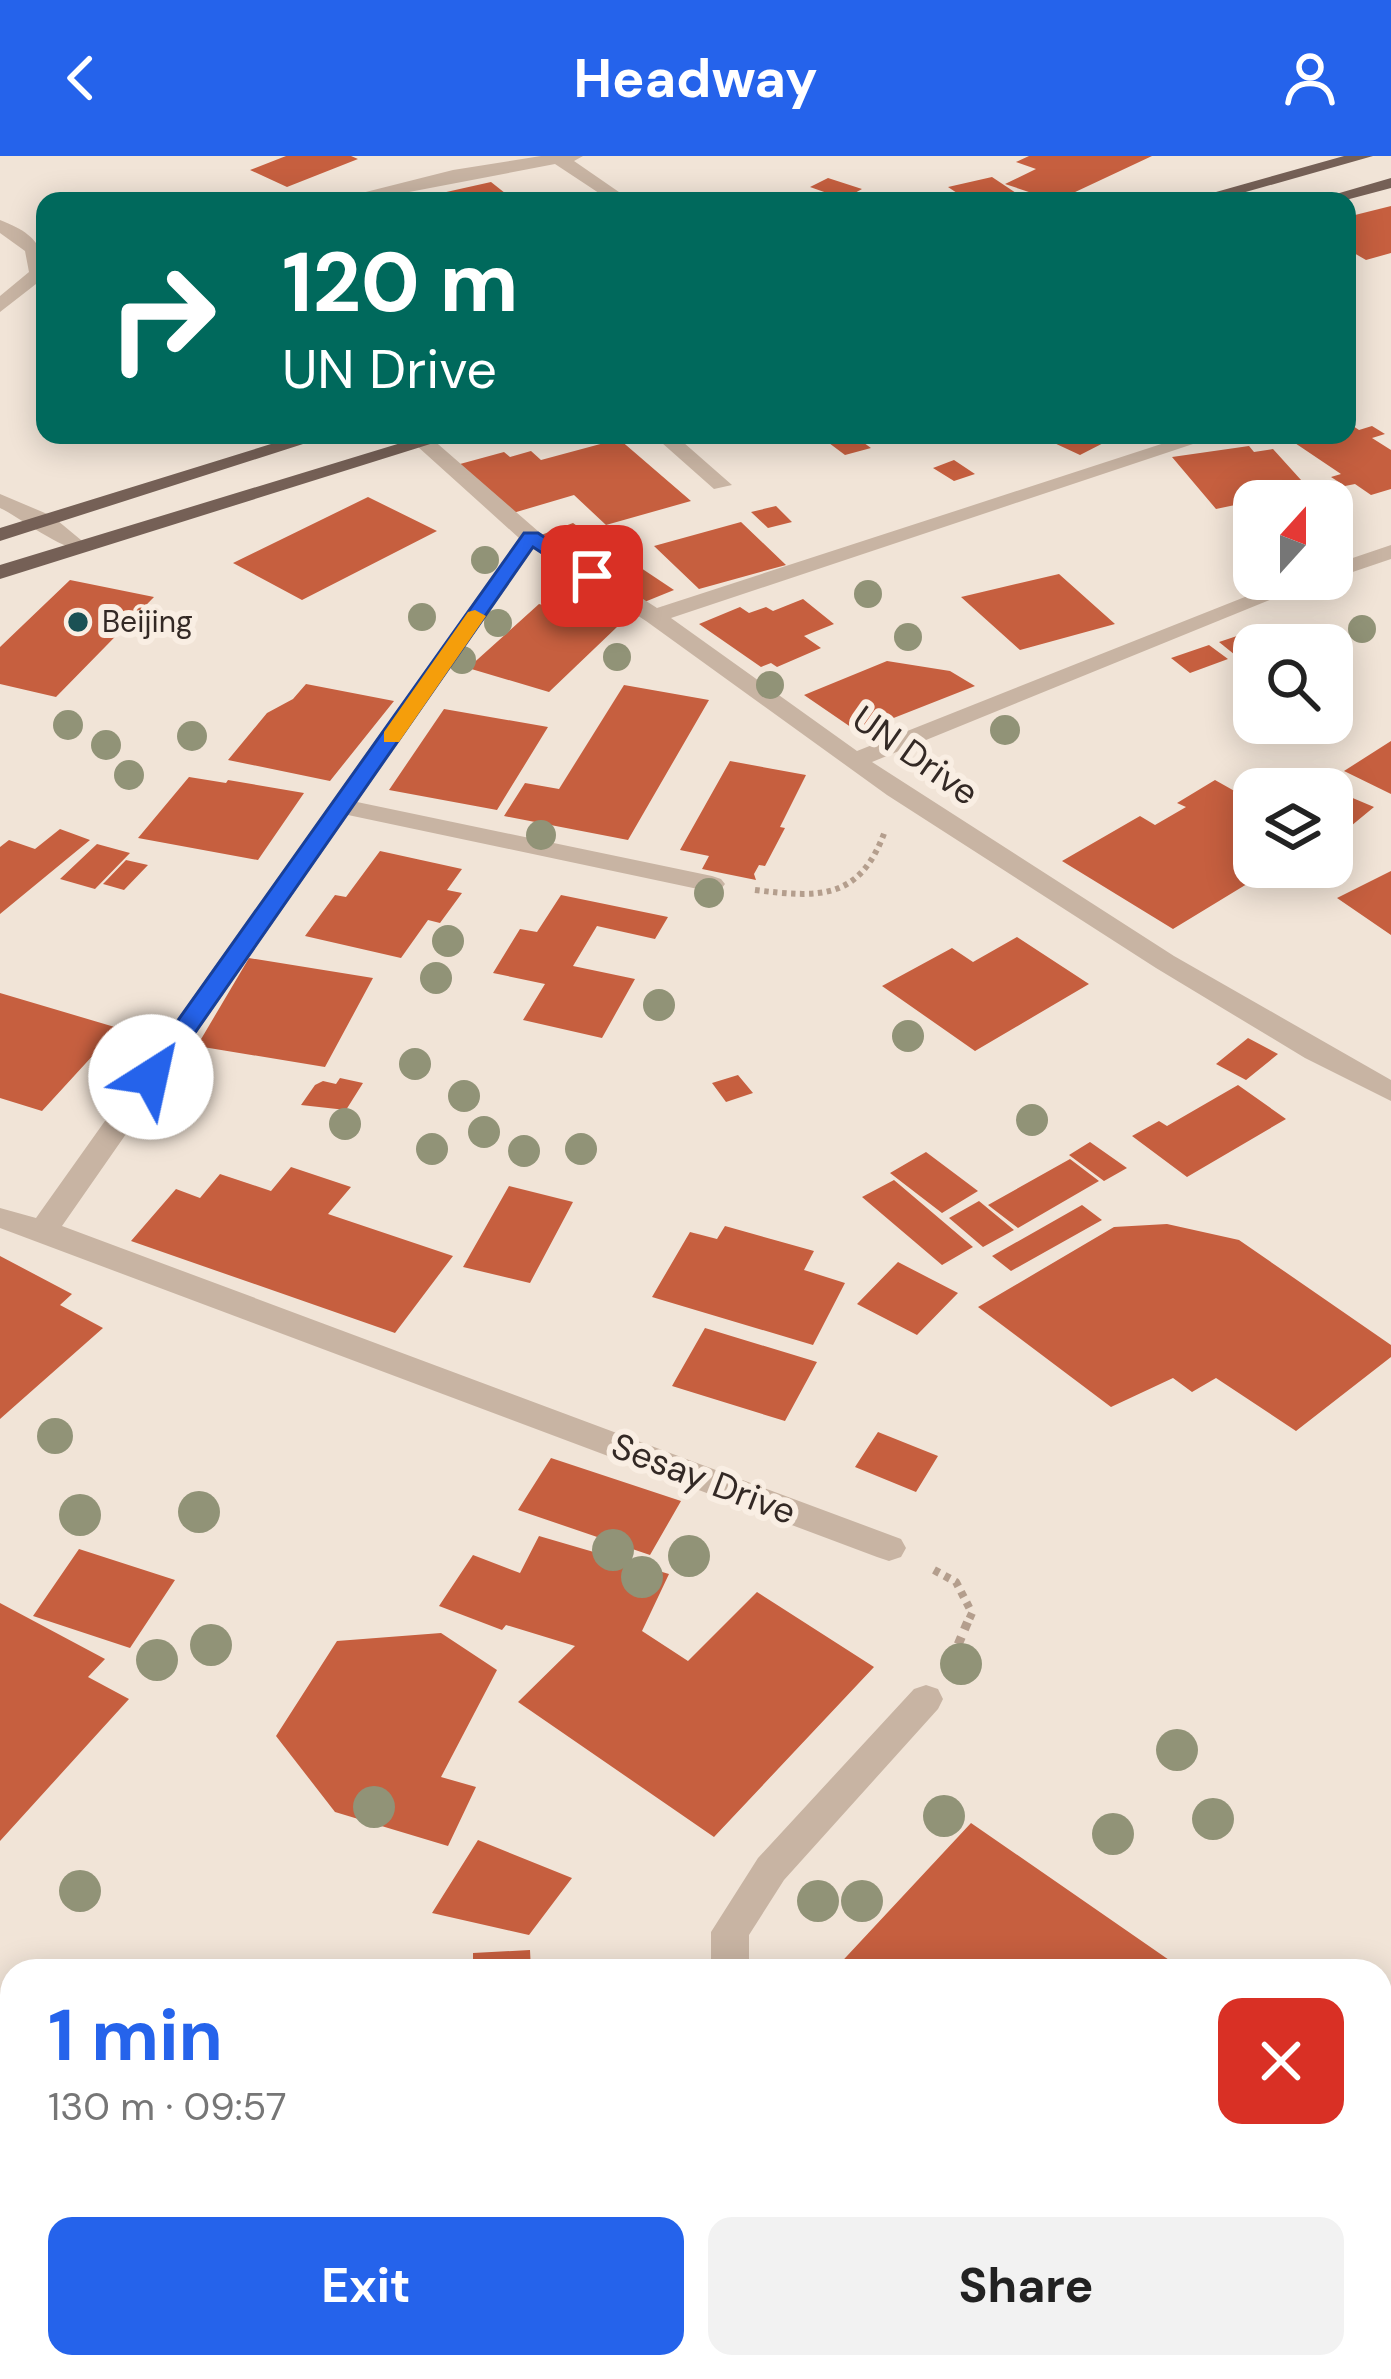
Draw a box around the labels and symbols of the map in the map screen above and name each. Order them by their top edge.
north arrow [1233,480,1353,600]
pin [541,525,643,627]
place label: Beijing [102,602,193,641]
marker: Beijing [65,609,91,635]
street label: UN Drive [844,695,988,816]
position arrow [88,1014,214,1140]
street label: Sesay Drive [605,1422,802,1535]

